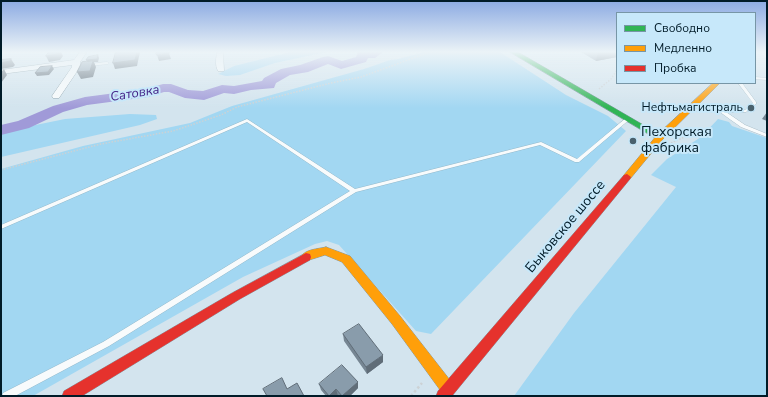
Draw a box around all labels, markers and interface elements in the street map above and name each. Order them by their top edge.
legend [616,12,756,84]
text: Свободно [654,20,710,36]
text: Медленно [654,40,712,56]
text: Пробка [654,60,697,76]
water label: Сатовка [109,82,161,106]
place label: Нефтьмагистраль [642,101,743,115]
marker: Нефтьмагистраль [746,103,756,113]
place label: Пехорская фабрика [641,125,712,158]
marker: Пехорская фабрика [628,136,638,146]
street label: Быковское шоссе [522,177,610,277]

